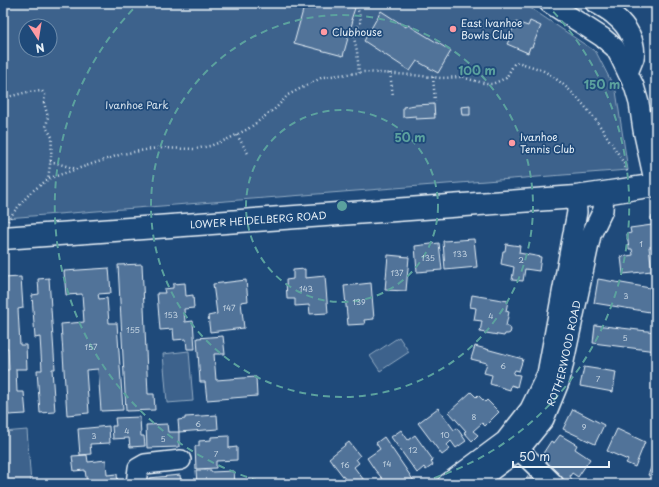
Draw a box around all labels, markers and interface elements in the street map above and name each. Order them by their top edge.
place label: East Ivanhoe Bowls Club [461,15,522,42]
north arrow [18,18,58,58]
place label: Clubhouse [332,24,383,39]
marker: East Ivanhoe Bowls Club [448,24,458,34]
marker: Clubhouse [319,27,329,37]
text: N [34,39,46,58]
text: 100 m [458,61,496,79]
text: 150 m [584,75,620,93]
park label: Ivanhoe Park [105,97,169,112]
text: 50 m [394,128,426,146]
place label: Ivanhoe Tennis Club [520,129,575,156]
marker: Ivanhoe Tennis Club [507,138,517,148]
centre of rings [335,199,349,213]
street label: LOWER HEIDELBERG ROAD [189,207,327,232]
house number: 1 [639,238,643,250]
house number: 133 [453,248,467,260]
house number: 135 [421,252,435,264]
house number: 2 [518,254,524,266]
house number: 137 [390,267,404,279]
house number: 143 [299,283,313,295]
house number: 3 [623,290,629,302]
house number: 139 [352,296,366,308]
street label: ROTHERWOOD ROAD [542,299,584,408]
house number: 147 [222,302,236,314]
house number: 153 [164,309,178,321]
house number: 4 [488,310,494,322]
house number: 155 [126,324,140,336]
house number: 5 [622,332,628,344]
house number: 157 [84,341,98,353]
house number: 6 [500,360,506,372]
house number: 7 [596,373,601,385]
house number: 8 [472,411,477,423]
house number: 6 [195,418,201,430]
house number: 9 [582,421,587,433]
house number: 4 [124,425,130,437]
house number: 10 [440,429,450,441]
house number: 3 [91,430,97,442]
house number: 5 [160,433,166,445]
scale bar [513,443,609,469]
house number: 12 [408,444,418,456]
text: 50 m [519,447,550,465]
house number: 7 [214,448,219,460]
house number: 14 [383,458,391,470]
house number: 16 [340,459,350,471]

